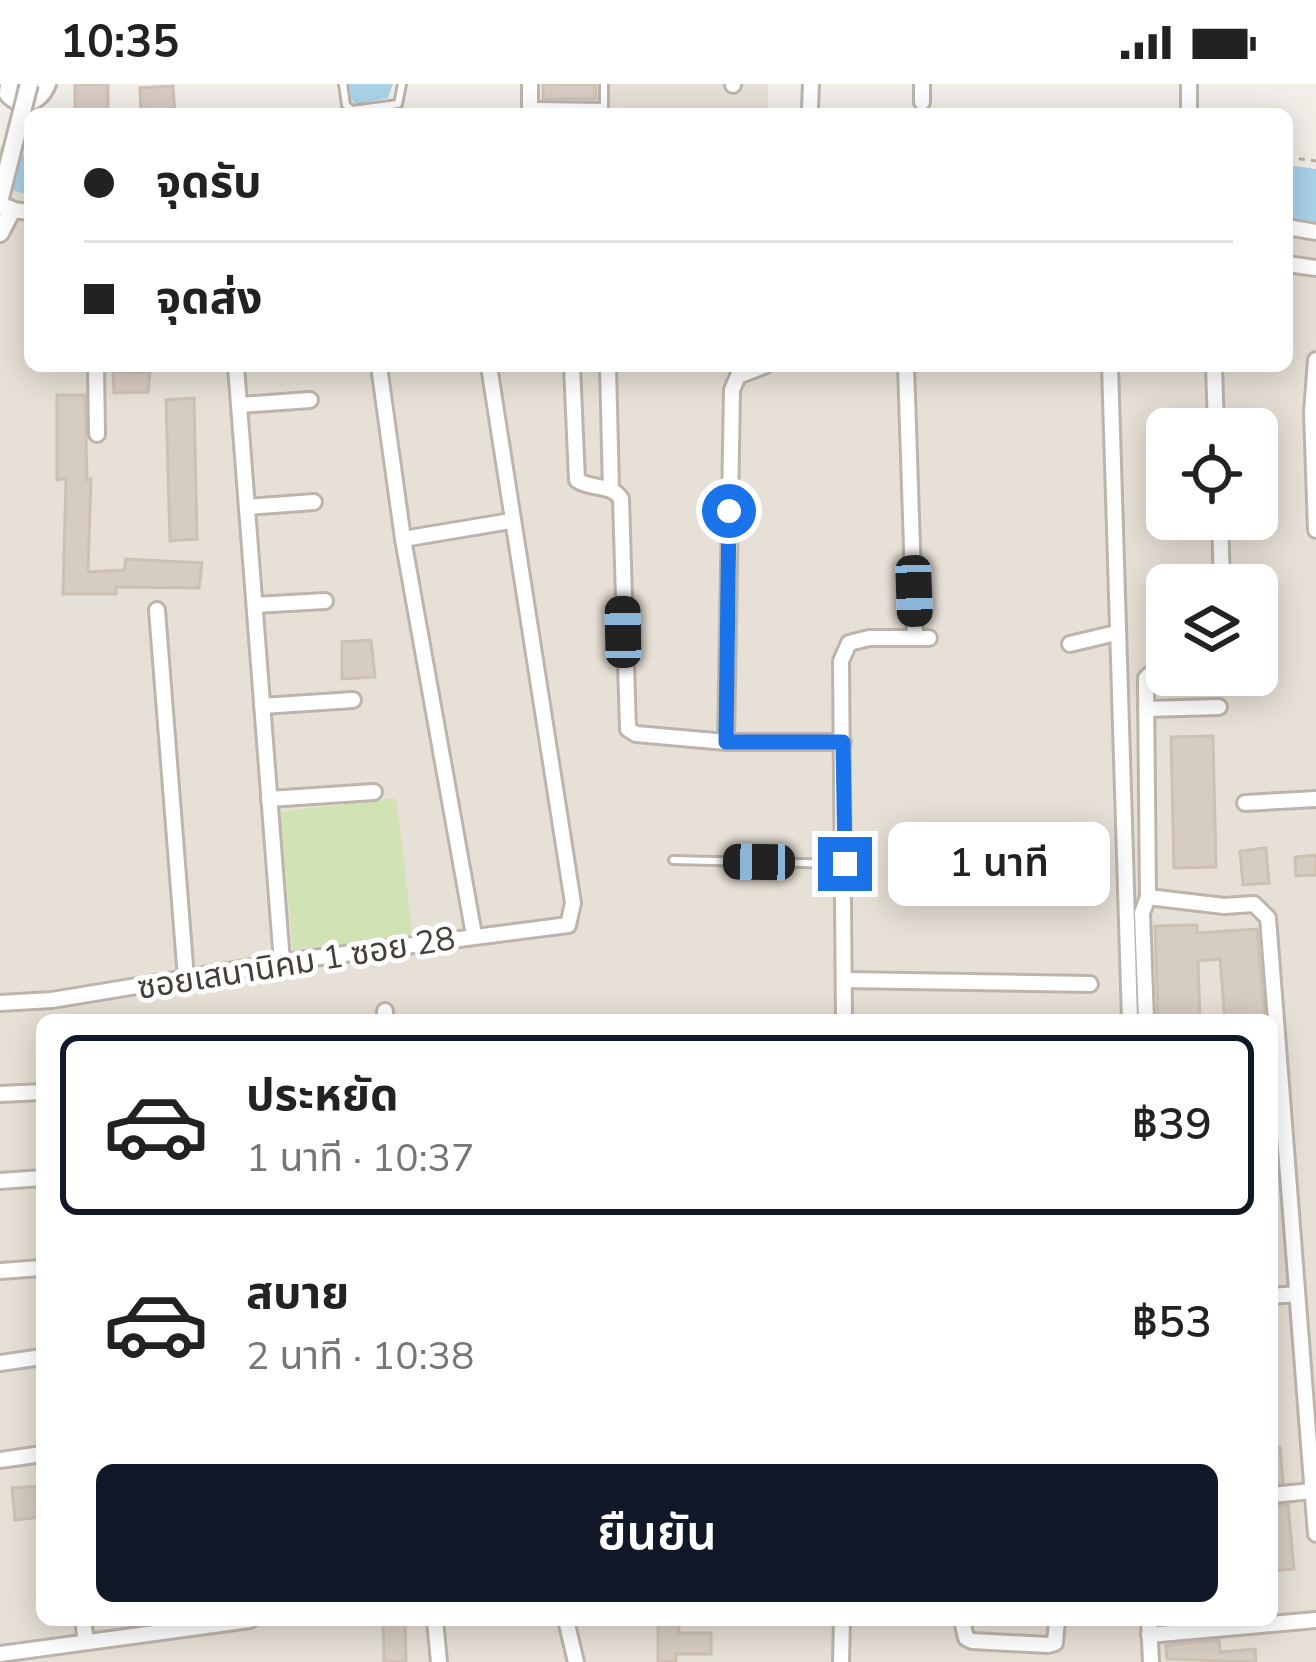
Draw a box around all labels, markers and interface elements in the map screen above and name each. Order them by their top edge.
text: 10:35 [60,12,179,73]
text: จุดรับ [156,152,262,213]
text: จุดส่ง [156,268,262,329]
map controls [1146,408,1278,696]
button: locate [1146,408,1278,540]
route start [702,484,756,538]
car [895,554,933,628]
button: layers [1146,564,1278,696]
car [604,596,642,668]
callout: 1 นาที [887,822,1109,906]
route end [818,837,872,891]
text: 1 นาที [949,837,1049,890]
car [723,843,795,881]
street label: ซอยเสนานิคม 1 ซอย 28 [134,916,458,1011]
text: ประหยัด [246,1065,399,1126]
icon: car [102,1071,210,1179]
text: ฿39 [1132,1094,1212,1155]
text: 1 นาที · 10:37 [246,1132,474,1185]
text: สบาย [246,1263,349,1324]
icon: car [102,1269,210,1377]
text: ฿53 [1132,1292,1212,1353]
text: 2 นาที · 10:38 [246,1330,474,1383]
button: ยืนยัน [96,1464,1218,1602]

